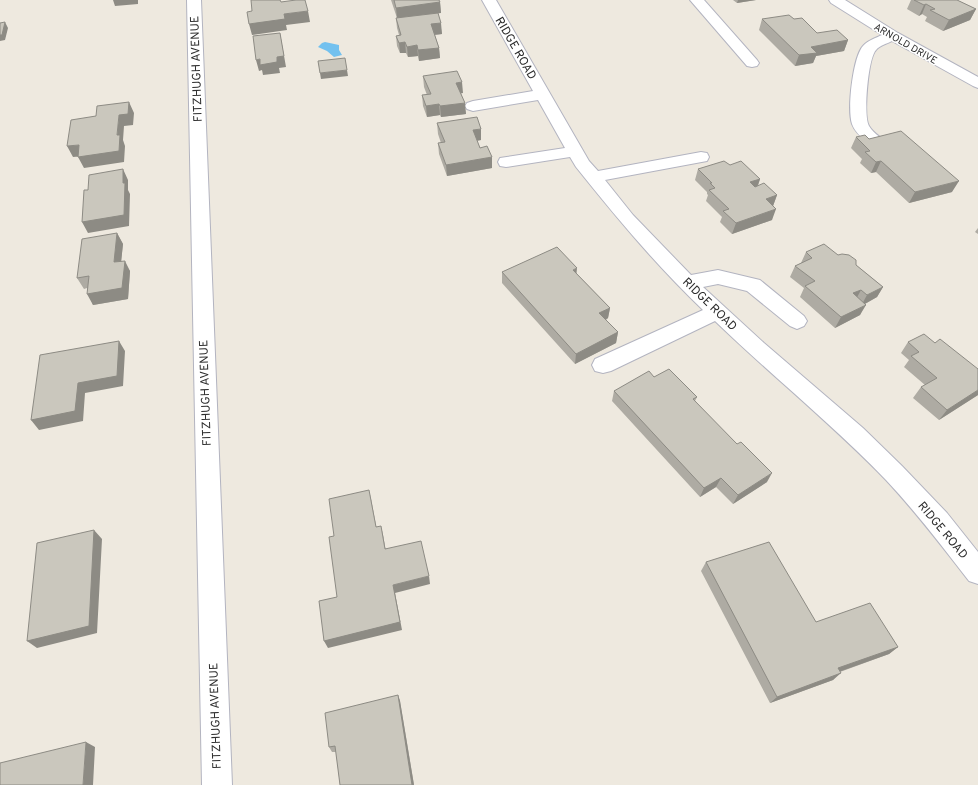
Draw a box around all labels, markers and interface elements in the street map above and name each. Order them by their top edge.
street label: RIDGE ROAD [491,14,540,83]
street label: FITZHUGH AVENUE [187,16,207,122]
street label: ARNOLD DRIVE [871,21,939,68]
street label: RIDGE ROAD [679,275,740,335]
street label: FITZHUGH AVENUE [196,340,216,446]
street label: RIDGE ROAD [914,499,971,563]
street label: FITZHUGH AVENUE [206,663,226,769]

